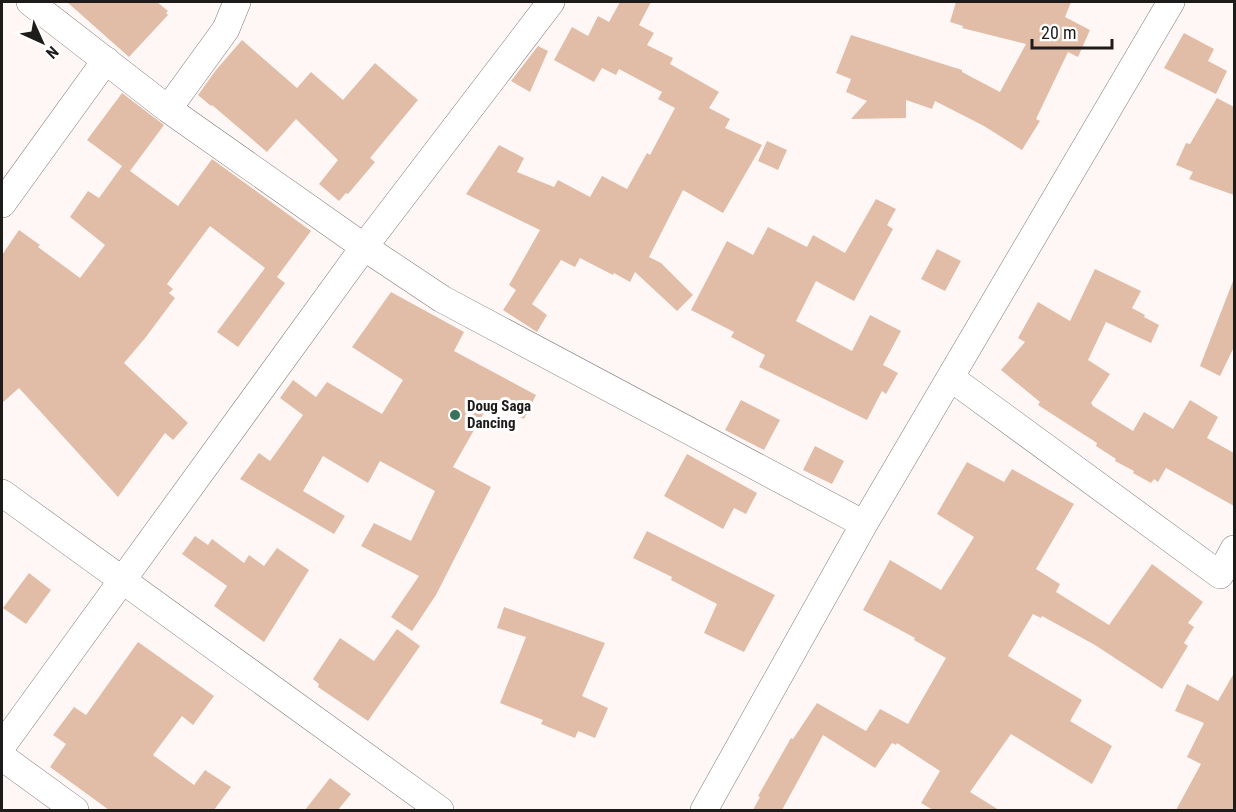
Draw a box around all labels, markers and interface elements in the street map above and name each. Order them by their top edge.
north arrow [12,12,72,72]
scale bar [1032,12,1112,50]
text: 20 m [1041,22,1076,43]
text: N [42,42,62,62]
place label: Doug Saga Dancing [467,397,531,432]
marker: Doug Saga Dancing [448,408,462,422]

